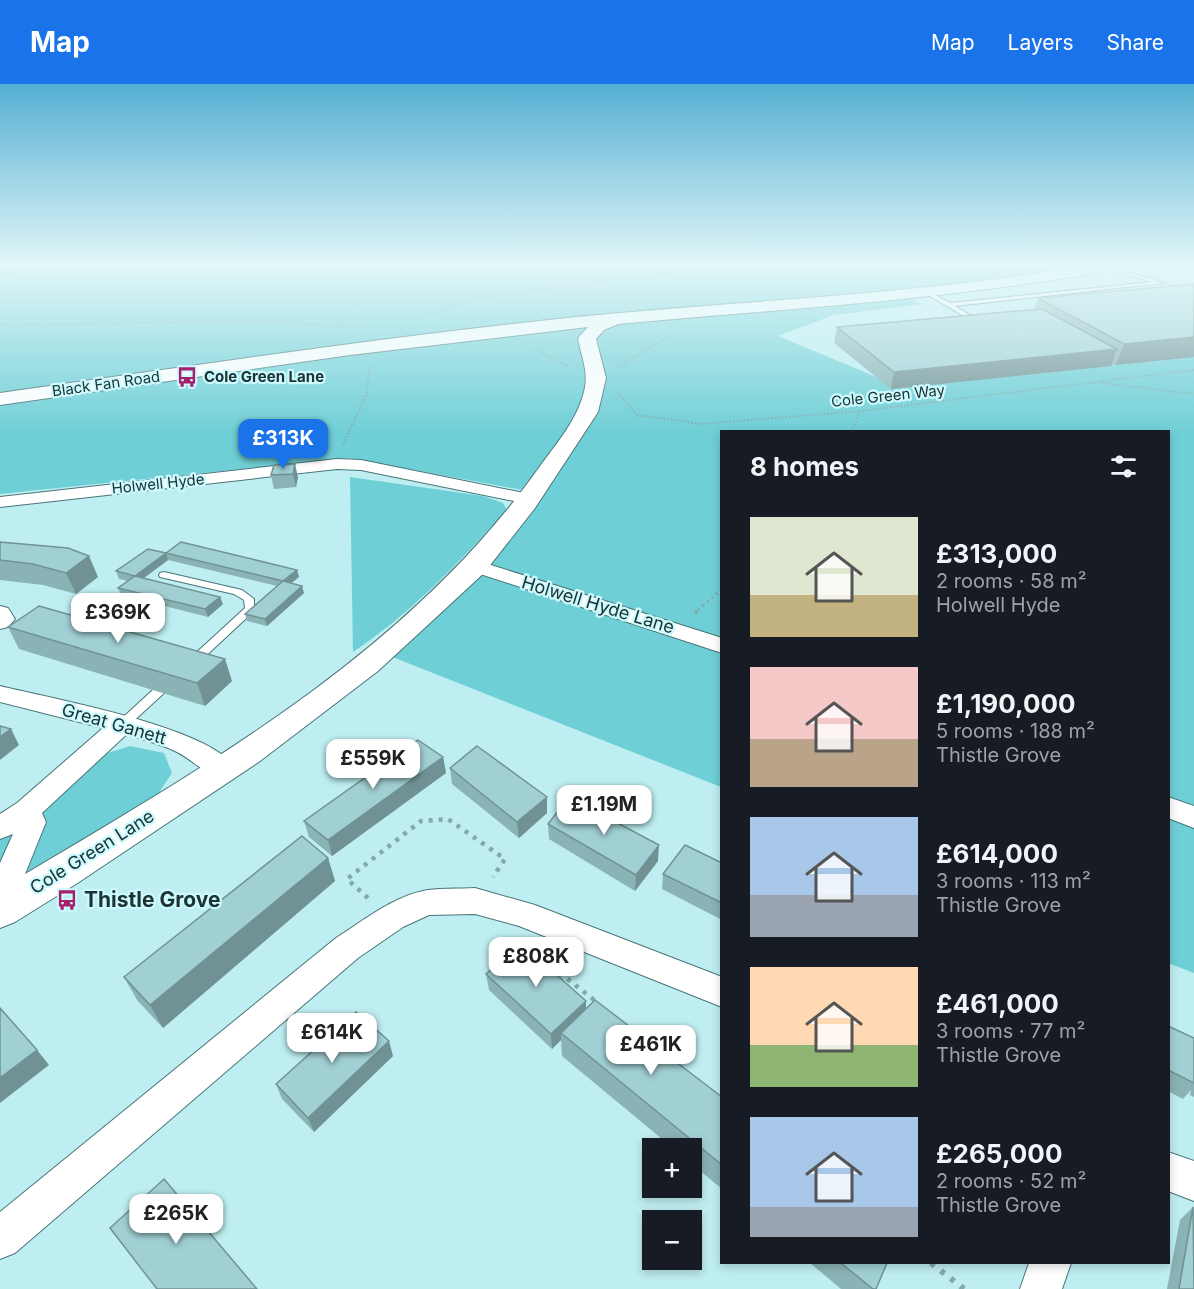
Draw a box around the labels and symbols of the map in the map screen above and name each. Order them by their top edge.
bus stop icon: Cole Green Lane [175,365,199,389]
street label: Black Fan Road [51,367,161,401]
place label: Cole Green Lane [204,367,324,386]
street label: Cole Green Way [830,380,946,411]
pin: £313K [241,419,325,470]
street label: Holwell Hyde [111,469,205,498]
street label: Holwell Hyde Lane [519,571,677,638]
pin: £369K [76,593,160,644]
street label: Great Ganett [60,699,169,748]
pin: £559K [331,739,415,790]
pin: £1.19M [555,785,653,836]
street label: Cole Green Lane [26,805,157,898]
place label: Thistle Grove [84,887,220,912]
bus stop icon: Thistle Grove [55,888,79,912]
pin: £808K [494,937,578,988]
pin: £614K [290,1013,374,1064]
pin: £461K [609,1025,693,1076]
pin: £265K [134,1194,218,1245]

